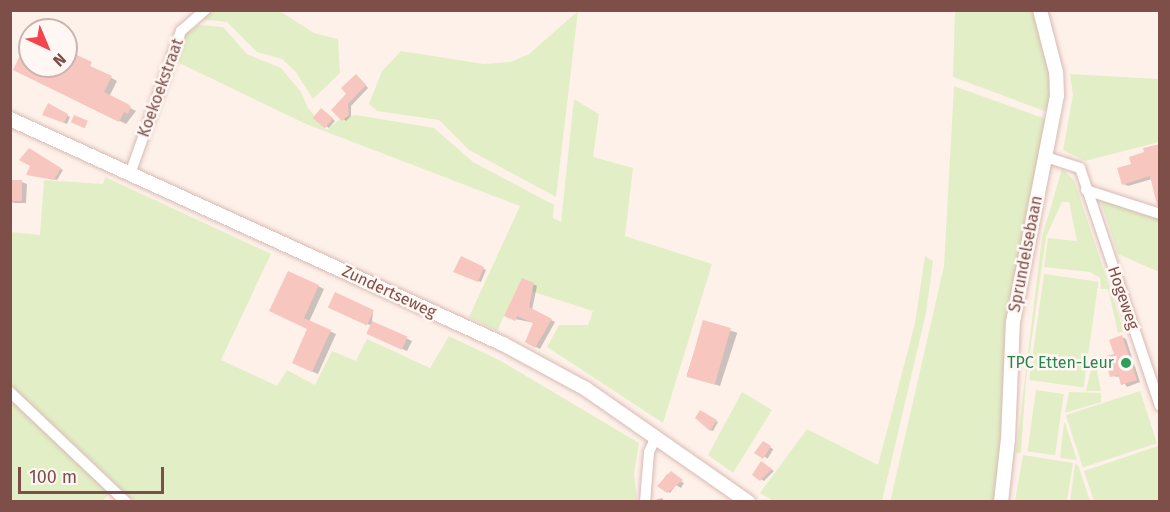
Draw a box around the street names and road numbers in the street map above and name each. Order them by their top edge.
street label: Koekoekstraat [134,36,188,140]
street label: Sprundelsebaan [1005,194,1047,314]
street label: Zundertseweg [339,262,439,322]
street label: Hogeweg [1103,264,1143,332]

